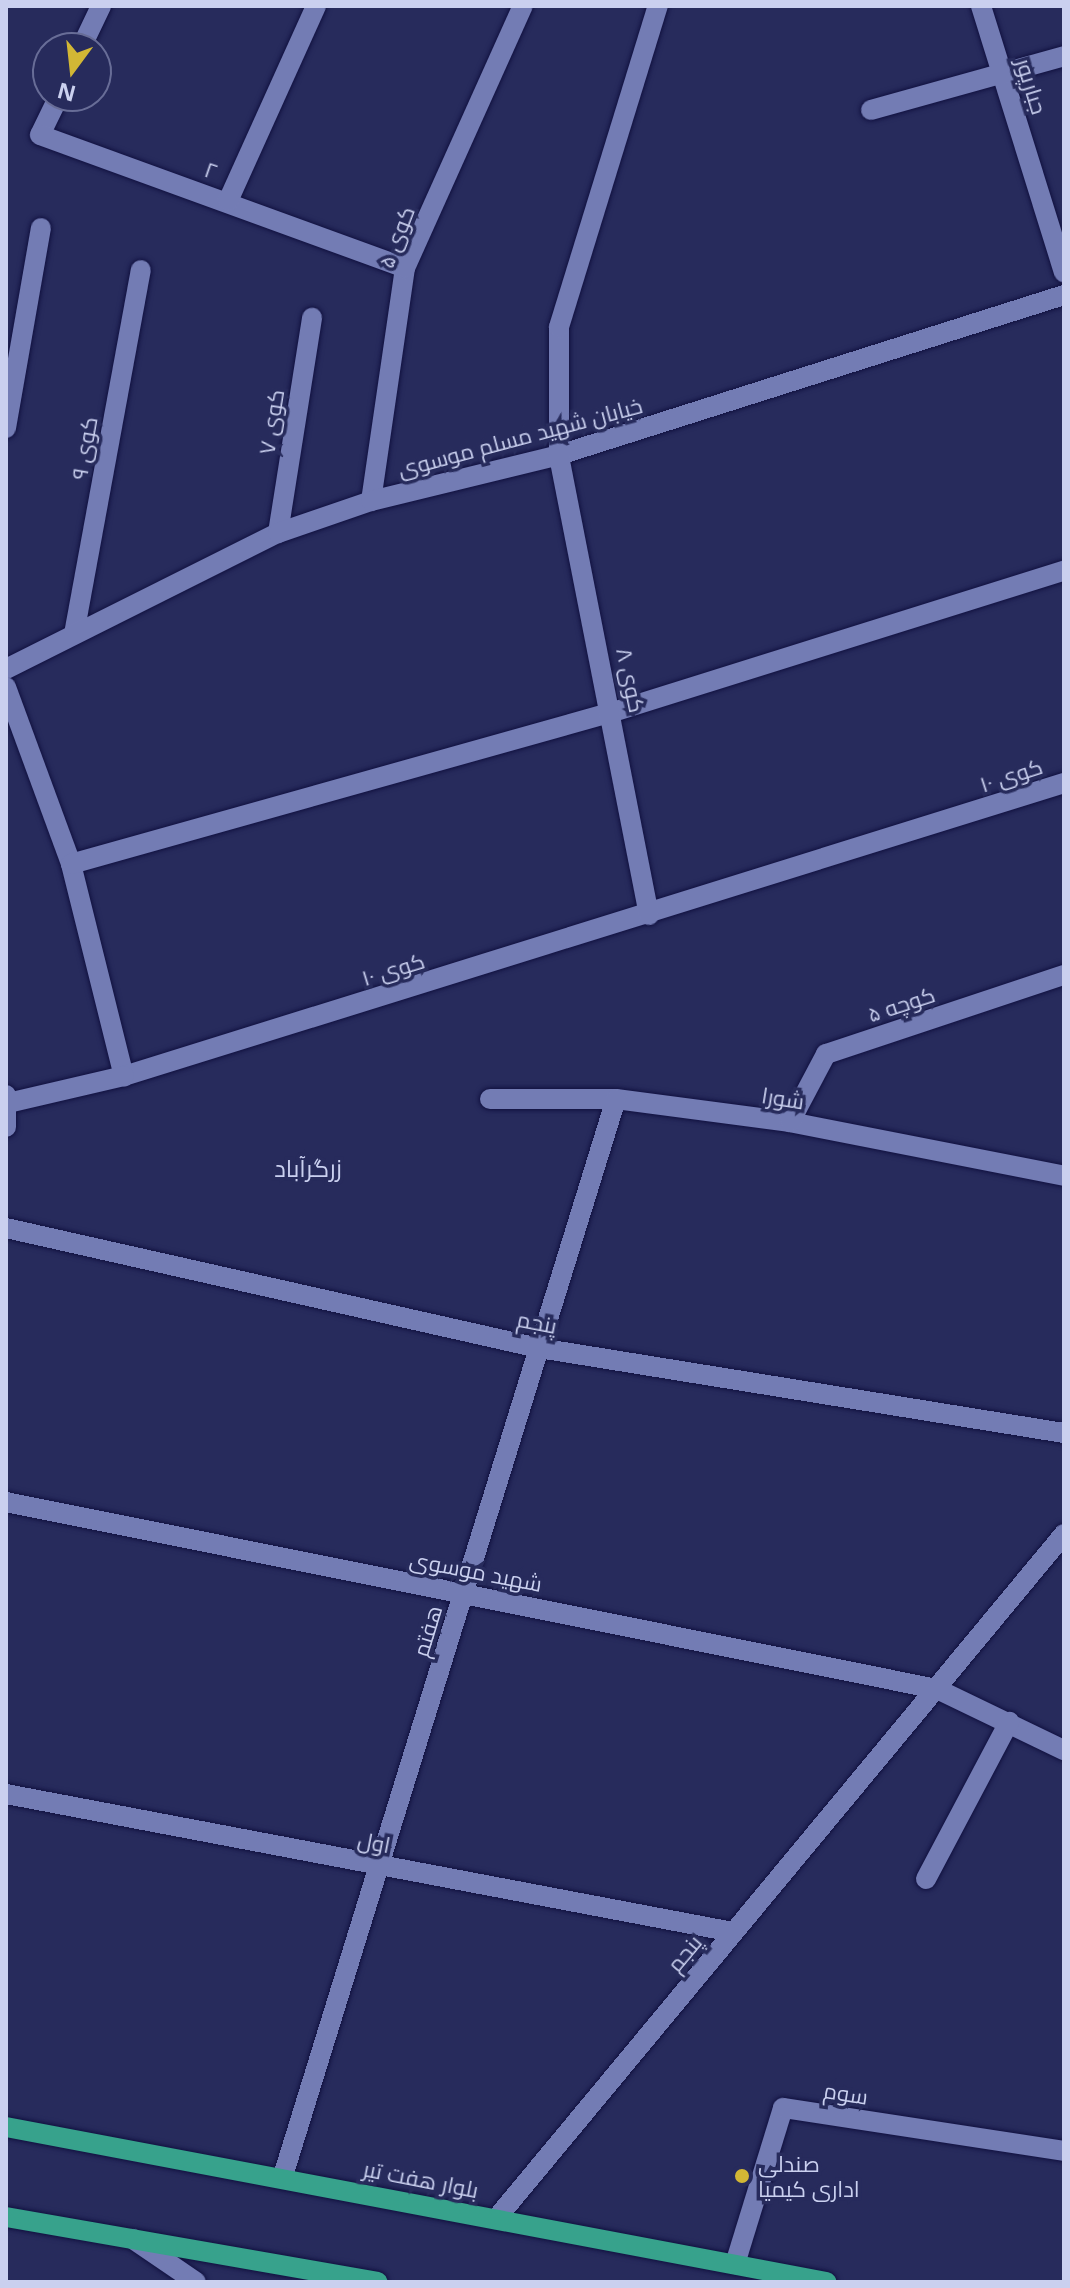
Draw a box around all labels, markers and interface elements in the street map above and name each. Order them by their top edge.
north arrow [32,32,112,112]
street label: جبارپور [1011,55,1053,117]
text: N [54,76,79,110]
street label: ۲ [201,156,221,184]
street label: کوی ۵ [372,202,420,272]
street label: کوی ۷ [253,388,289,456]
street label: خیابان شهید مسلم موسوی [395,392,645,482]
street label: کوی ۹ [66,415,102,481]
street label: کوی ۸ [611,645,651,715]
street label: کوی ۱۰ [976,753,1046,797]
street label: کوی ۱۰ [358,947,428,991]
street label: کوچه ۵ [864,981,938,1027]
street label: شورا [760,1082,806,1114]
district label: زرگرآباد [274,1154,342,1182]
street label: پنجم [515,1305,559,1339]
street label: شهید موسوی [408,1545,544,1597]
street label: هفتم [407,1602,447,1660]
street label: اول [356,1826,392,1858]
street label: پنجم [661,1929,707,1977]
street label: سوم [822,2076,870,2110]
place label: صندلی اداری کیمیا [758,2150,860,2202]
street label: بلوار هفت تیر [361,2155,481,2203]
marker: صندلی اداری کیمیا [733,2167,751,2185]

